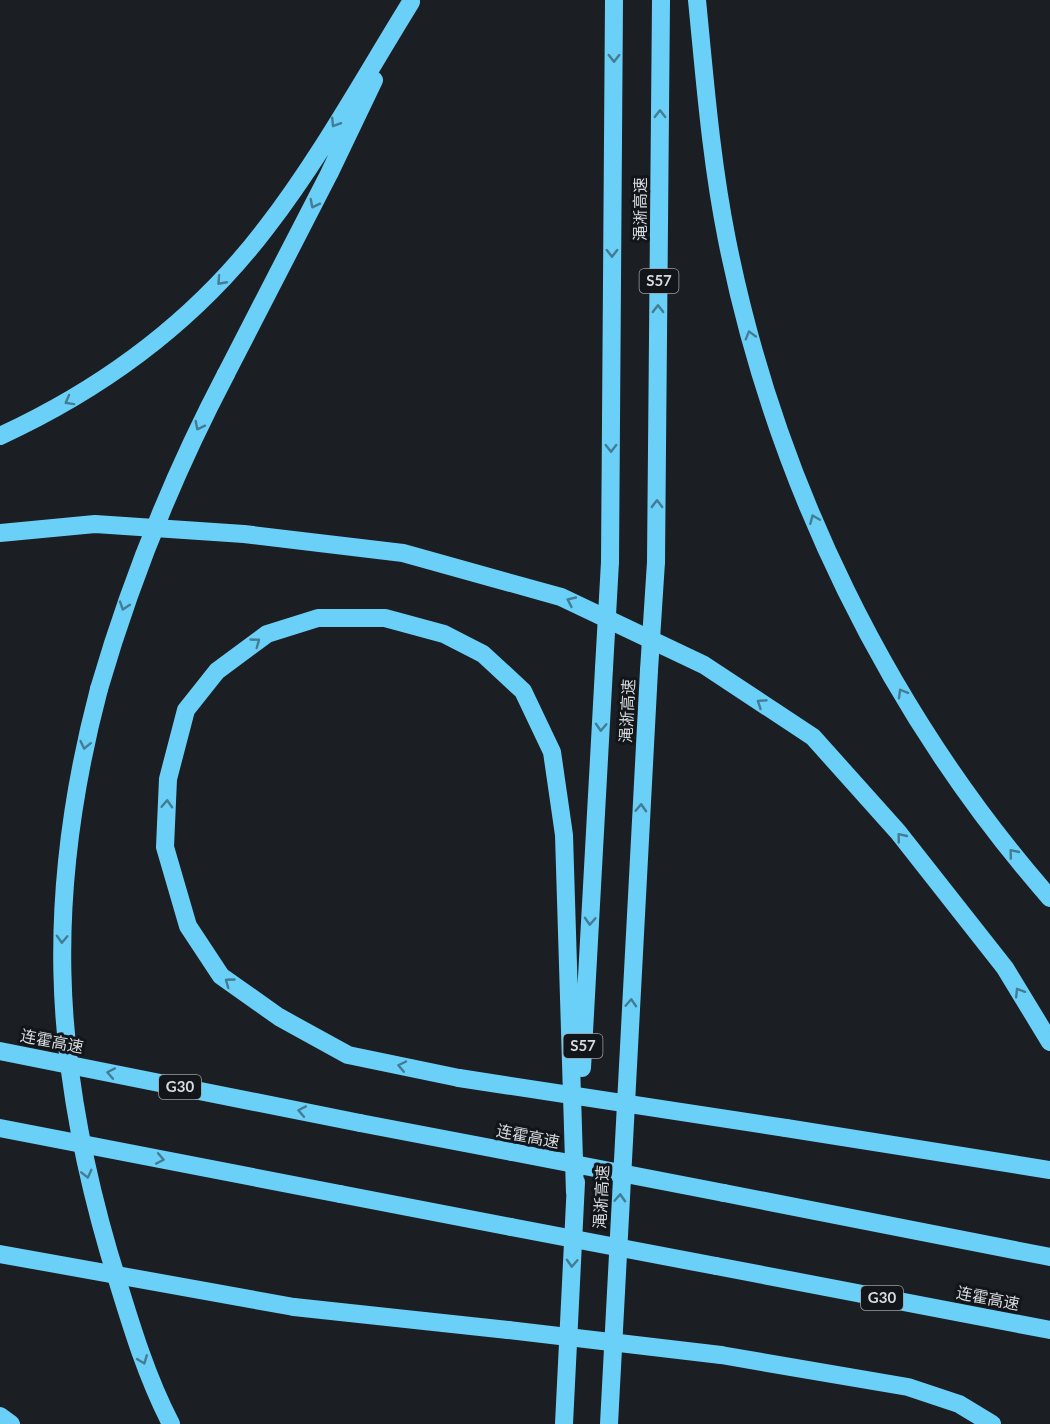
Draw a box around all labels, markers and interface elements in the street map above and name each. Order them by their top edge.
one-way arrow [608,54,620,63]
one-way arrow [654,109,666,118]
one-way arrow [331,117,343,127]
street label: 渑淅高速 [630,177,649,241]
one-way arrow [309,198,321,209]
one-way arrow [606,249,618,258]
road number: S57 [640,269,678,293]
one-way arrow [217,274,228,285]
one-way arrow [652,304,665,313]
one-way arrow [745,330,757,341]
one-way arrow [65,394,75,405]
one-way arrow [195,419,207,430]
one-way arrow [605,444,617,453]
one-way arrow [651,499,663,508]
one-way arrow [809,515,821,526]
one-way arrow [567,597,578,609]
one-way arrow [119,600,132,611]
one-way arrow [250,638,261,649]
street label: 渑淅高速 [615,679,638,743]
one-way arrow [898,689,909,699]
one-way arrow [757,699,768,710]
one-way arrow [594,722,607,731]
one-way arrow [79,740,92,750]
one-way arrow [161,799,174,808]
one-way arrow [635,804,648,813]
one-way arrow [898,833,909,844]
one-way arrow [1009,849,1020,860]
one-way arrow [584,917,597,926]
one-way arrow [55,934,68,943]
one-way arrow [225,978,236,989]
one-way arrow [1015,988,1027,998]
one-way arrow [624,999,637,1008]
street label: 连霍高速 [19,1025,85,1056]
road number: S57 [564,1034,602,1058]
one-way arrow [397,1060,407,1073]
one-way arrow [106,1067,116,1080]
road number: G30 [159,1075,201,1099]
one-way arrow [298,1105,308,1118]
street label: 连霍高速 [495,1120,561,1151]
one-way arrow [155,1152,165,1165]
street label: 渑淅高速 [589,1165,612,1229]
one-way arrow [80,1168,93,1178]
one-way arrow [613,1193,626,1202]
one-way arrow [565,1258,578,1267]
street label: 连霍高速 [955,1282,1021,1313]
road number: G30 [861,1286,903,1310]
one-way arrow [136,1354,149,1365]

